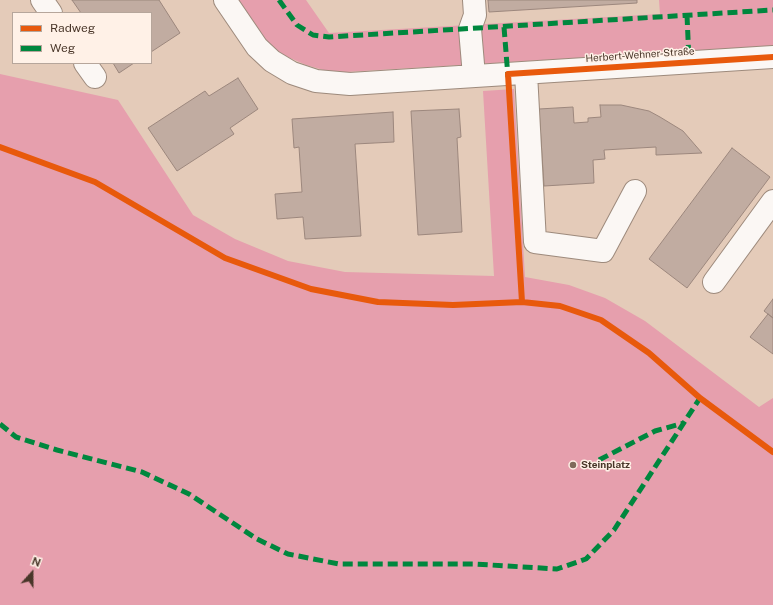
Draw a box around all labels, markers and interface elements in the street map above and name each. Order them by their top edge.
legend [12,12,152,64]
text: Radweg [50,21,95,35]
text: Weg [50,41,75,55]
street label: Herbert-Wehner-Straße [585,45,695,65]
place label: Steinplatz [581,459,630,471]
marker: Steinplatz [568,460,578,470]
north arrow [12,553,52,593]
text: N [30,555,42,569]

